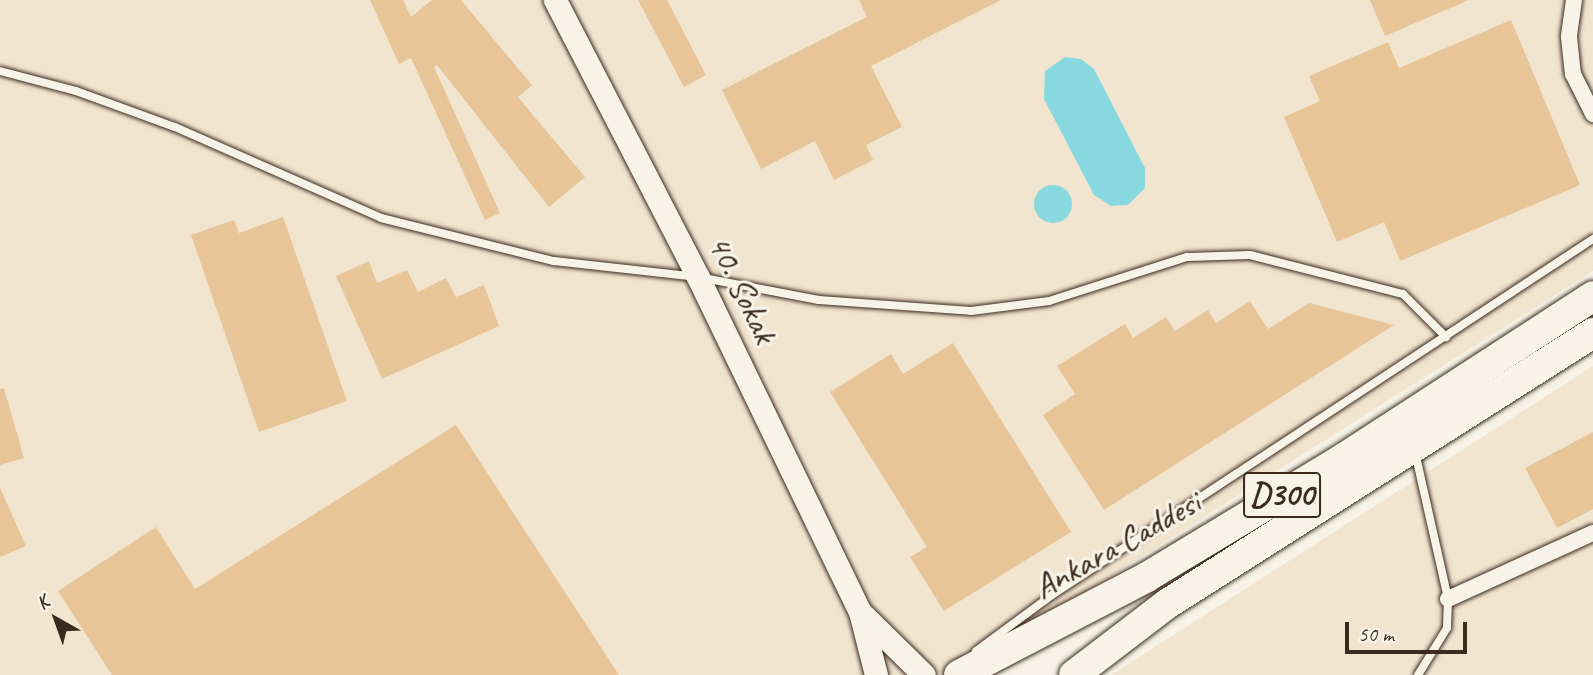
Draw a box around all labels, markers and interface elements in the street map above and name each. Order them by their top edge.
street label: 40. Sokak [698,228,786,350]
road number: D300 [1242,466,1322,524]
street label: Ankara Caddesi [1026,482,1208,608]
north arrow [21,584,91,654]
text: K [31,591,54,615]
scale bar [1348,608,1470,652]
text: 50 m [1358,621,1394,647]

